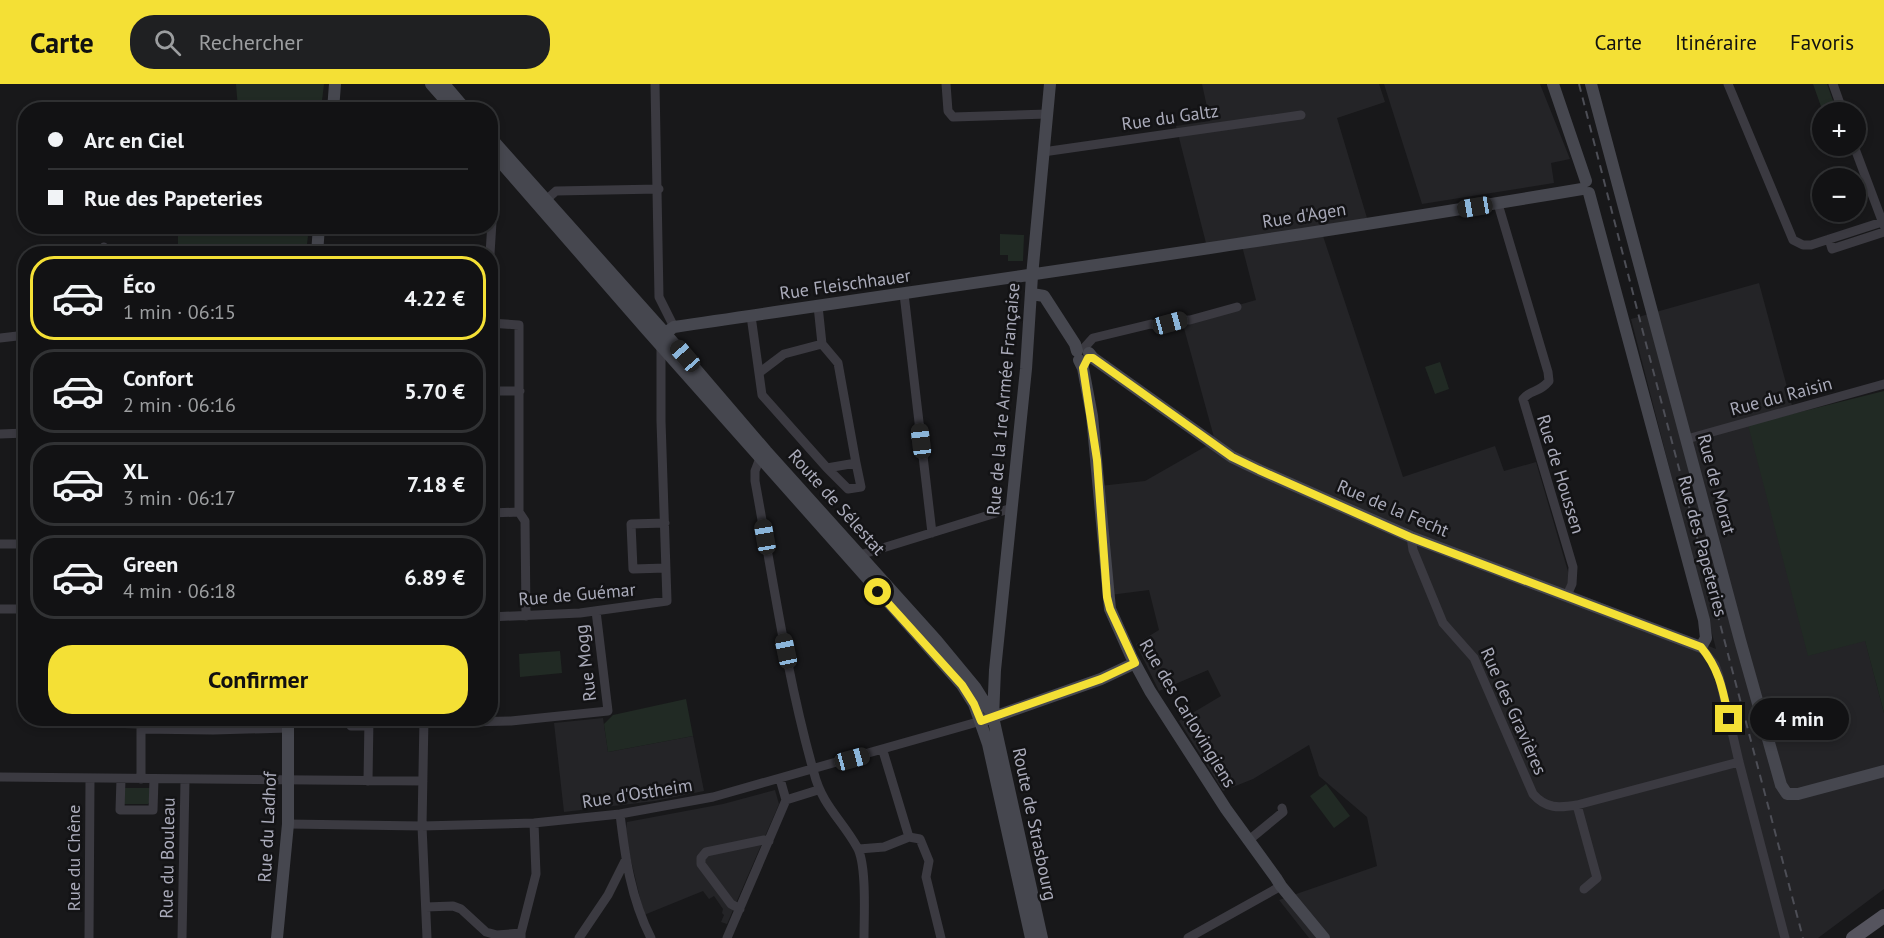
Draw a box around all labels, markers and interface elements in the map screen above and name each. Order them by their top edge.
search box [130,15,550,69]
text: Carte [30,24,94,61]
icon: search [151,26,184,59]
text: Rechercher [199,28,303,56]
text: Carte [1595,29,1642,56]
text: Itinéraire [1675,29,1757,56]
text: Favoris [1790,29,1854,56]
street label: Rue du Galtz [1120,99,1220,135]
map controls [1812,102,1866,222]
button: + [1812,102,1866,156]
text: Arc en Ciel [84,126,184,154]
button: − [1812,168,1866,222]
text: Rue des Papeteries [84,184,262,212]
car [1456,195,1494,219]
street label: Rue d'Agen [1260,197,1348,233]
street label: Rue Fleischhauer [778,263,912,305]
icon: car [51,271,105,325]
text: Éco [123,271,155,299]
street label: Rue de la 1re Armée Française [981,282,1025,516]
text: 4.22 € [404,284,465,312]
text: 1 min · 06:15 [123,299,236,325]
car [1150,310,1190,336]
car [666,337,704,375]
icon: car [51,364,105,418]
text: Confort [123,364,193,392]
street label: Rue du Raisin [1727,371,1835,421]
text: 5.70 € [404,377,465,405]
text: 2 min · 06:16 [123,392,236,418]
street label: Rue de Houssen [1532,412,1590,536]
car [910,422,932,460]
street label: Rue de Morat [1693,431,1741,537]
street label: Route de Sélestat [783,444,891,560]
icon: car [51,457,105,511]
text: XL [123,457,148,485]
text: 7.18 € [407,470,465,498]
street label: Rue des Papeteries [1673,473,1733,619]
street label: Rue de la Fecht [1334,474,1452,542]
text: 3 min · 06:17 [123,485,236,511]
car [753,518,777,556]
icon: car [51,550,105,604]
text: Green [123,550,178,578]
text: 6.89 € [404,563,465,591]
street label: Rue de Guémar [518,577,636,611]
text: 4 min · 06:18 [123,578,236,604]
route start [864,578,891,605]
street label: Rue Mogg [569,623,601,703]
car [773,632,799,670]
street label: Rue des Carlovingiens [1134,634,1242,792]
street label: Rue des Gravières [1476,644,1552,778]
button: Confirmer [48,645,468,714]
callout: 4 min [1750,698,1849,740]
route end [1715,705,1742,732]
text: 4 min [1775,706,1824,732]
street label: Route de Strasbourg [1008,745,1062,903]
car [832,746,872,772]
street label: Rue du Ladhof [253,770,281,883]
street label: Rue d'Ostheim [580,773,694,813]
street label: Rue du Bouleau [154,797,180,919]
street label: Rue du Chêne [62,805,85,911]

